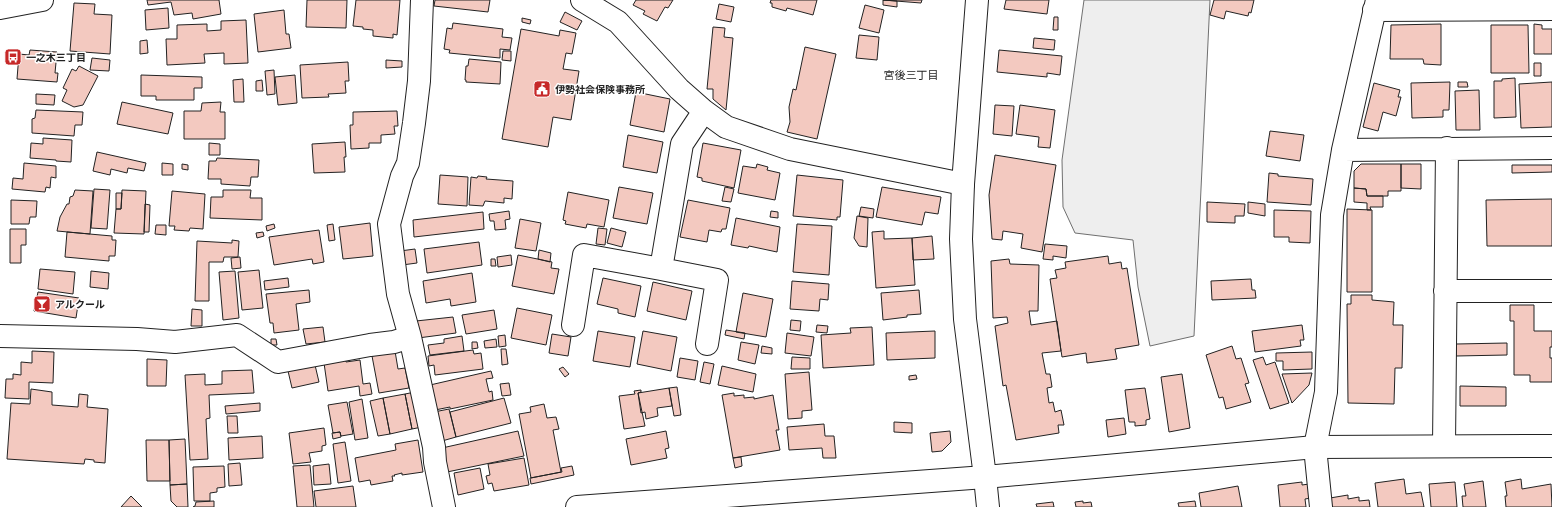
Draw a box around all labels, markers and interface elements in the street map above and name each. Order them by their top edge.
bus stop icon: 一之木三丁目 [3,47,23,67]
place label: 一之木三丁目 [26,51,86,63]
district label: 宮後三丁目 [884,68,939,81]
public building icon: 伊勢社会保険事務所 [532,79,552,99]
place label: 伊勢社会保険事務所 [555,83,645,95]
bar icon: アルクール [32,294,52,314]
place label: アルクール [55,298,105,310]

